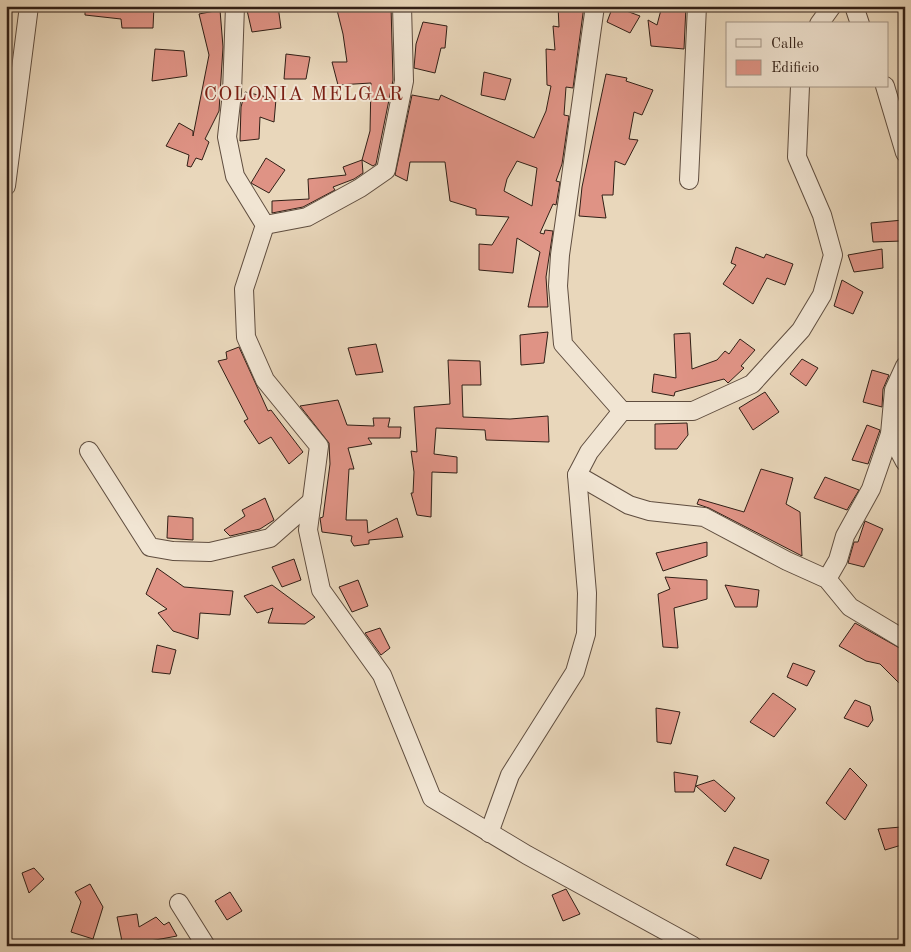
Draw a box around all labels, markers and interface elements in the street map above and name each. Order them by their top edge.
legend [726,22,888,88]
text: Calle [771,37,804,52]
text: Edificio [771,61,819,76]
district label: COLONIA MELGAR [204,85,404,105]

